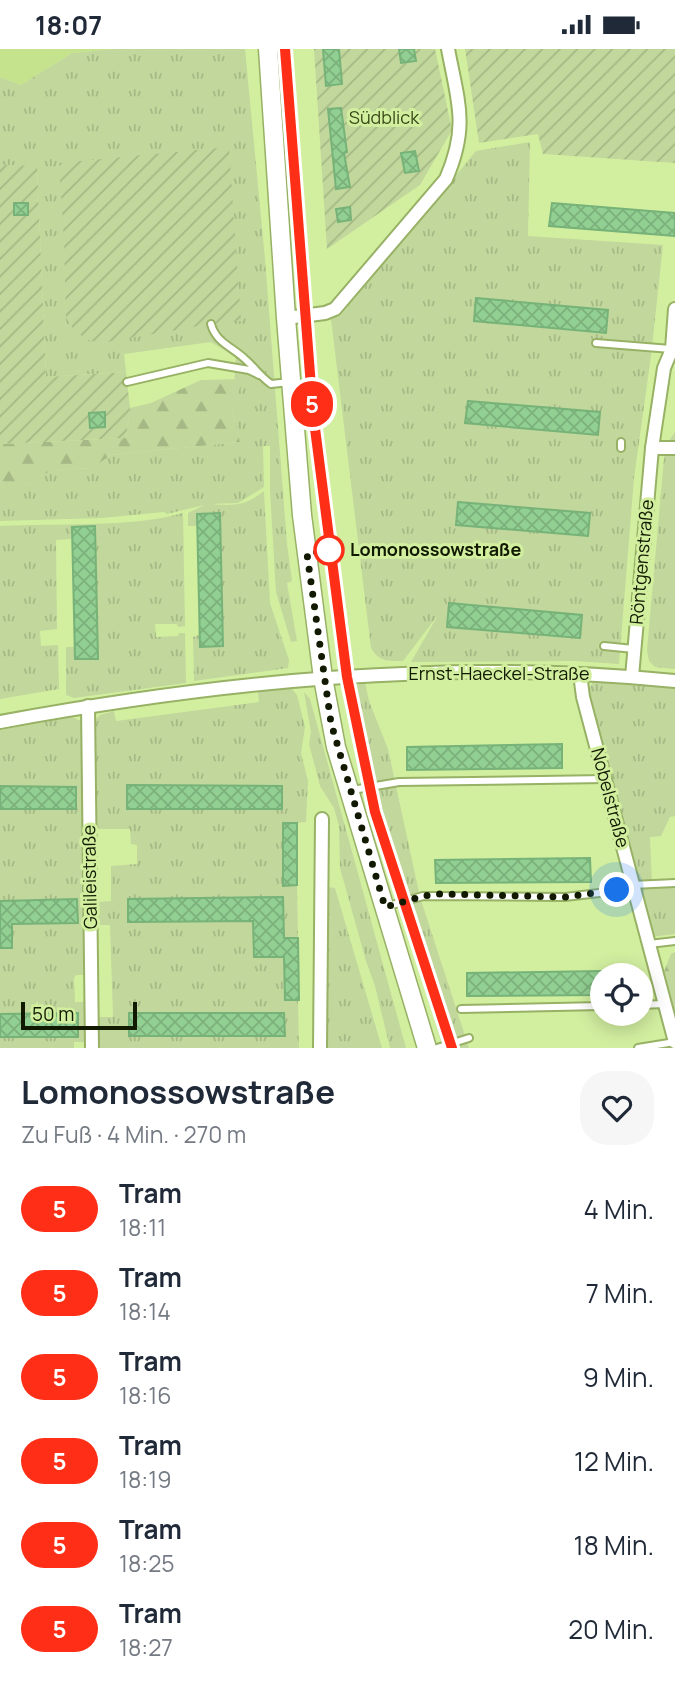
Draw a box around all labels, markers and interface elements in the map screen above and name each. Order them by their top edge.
text: 18:07 [35,7,102,43]
park label: Südblick [349,105,420,129]
line badge: 5 [289,381,335,427]
text: 5 [305,387,319,420]
street label: Röntgenstraße [624,498,658,626]
marker: Lomonossowstraße [314,535,344,565]
place label: Lomonossowstraße [350,537,522,561]
street label: Ernst-Haeckel-Straße [408,661,590,685]
street label: Nobelstraße [586,745,636,850]
street label: Galileistraße [76,825,102,929]
your location [599,872,634,907]
map controls [590,963,653,1026]
button: locate [590,963,653,1026]
scale bar [21,999,136,1031]
text: 50 m [32,1001,74,1027]
text: Lomonossowstraße [21,1069,335,1114]
button: heart [580,1071,654,1145]
text: Zu Fuß · 4 Min. · 270 m [21,1118,246,1150]
text: Tram [119,1175,182,1211]
text: 4 Min. [584,1191,654,1227]
text: 5 [52,1192,67,1225]
text: 18:11 [119,1211,166,1243]
text: Tram [119,1259,182,1295]
text: 7 Min. [586,1275,654,1311]
text: 5 [52,1276,67,1309]
text: 18:14 [119,1295,171,1327]
text: Tram [119,1343,182,1379]
text: 9 Min. [583,1359,654,1395]
text: 5 [52,1360,67,1393]
text: 18:16 [119,1379,171,1411]
text: Tram [119,1427,182,1463]
text: 12 Min. [574,1443,654,1479]
text: 5 [52,1444,67,1477]
text: 18:19 [119,1463,171,1495]
text: Tram [119,1511,182,1547]
text: 18 Min. [574,1527,654,1563]
text: 5 [52,1528,67,1561]
text: 18:25 [119,1547,175,1579]
text: Tram [119,1595,182,1631]
text: 20 Min. [568,1611,654,1647]
text: 5 [52,1612,67,1645]
text: 18:27 [119,1631,173,1663]

